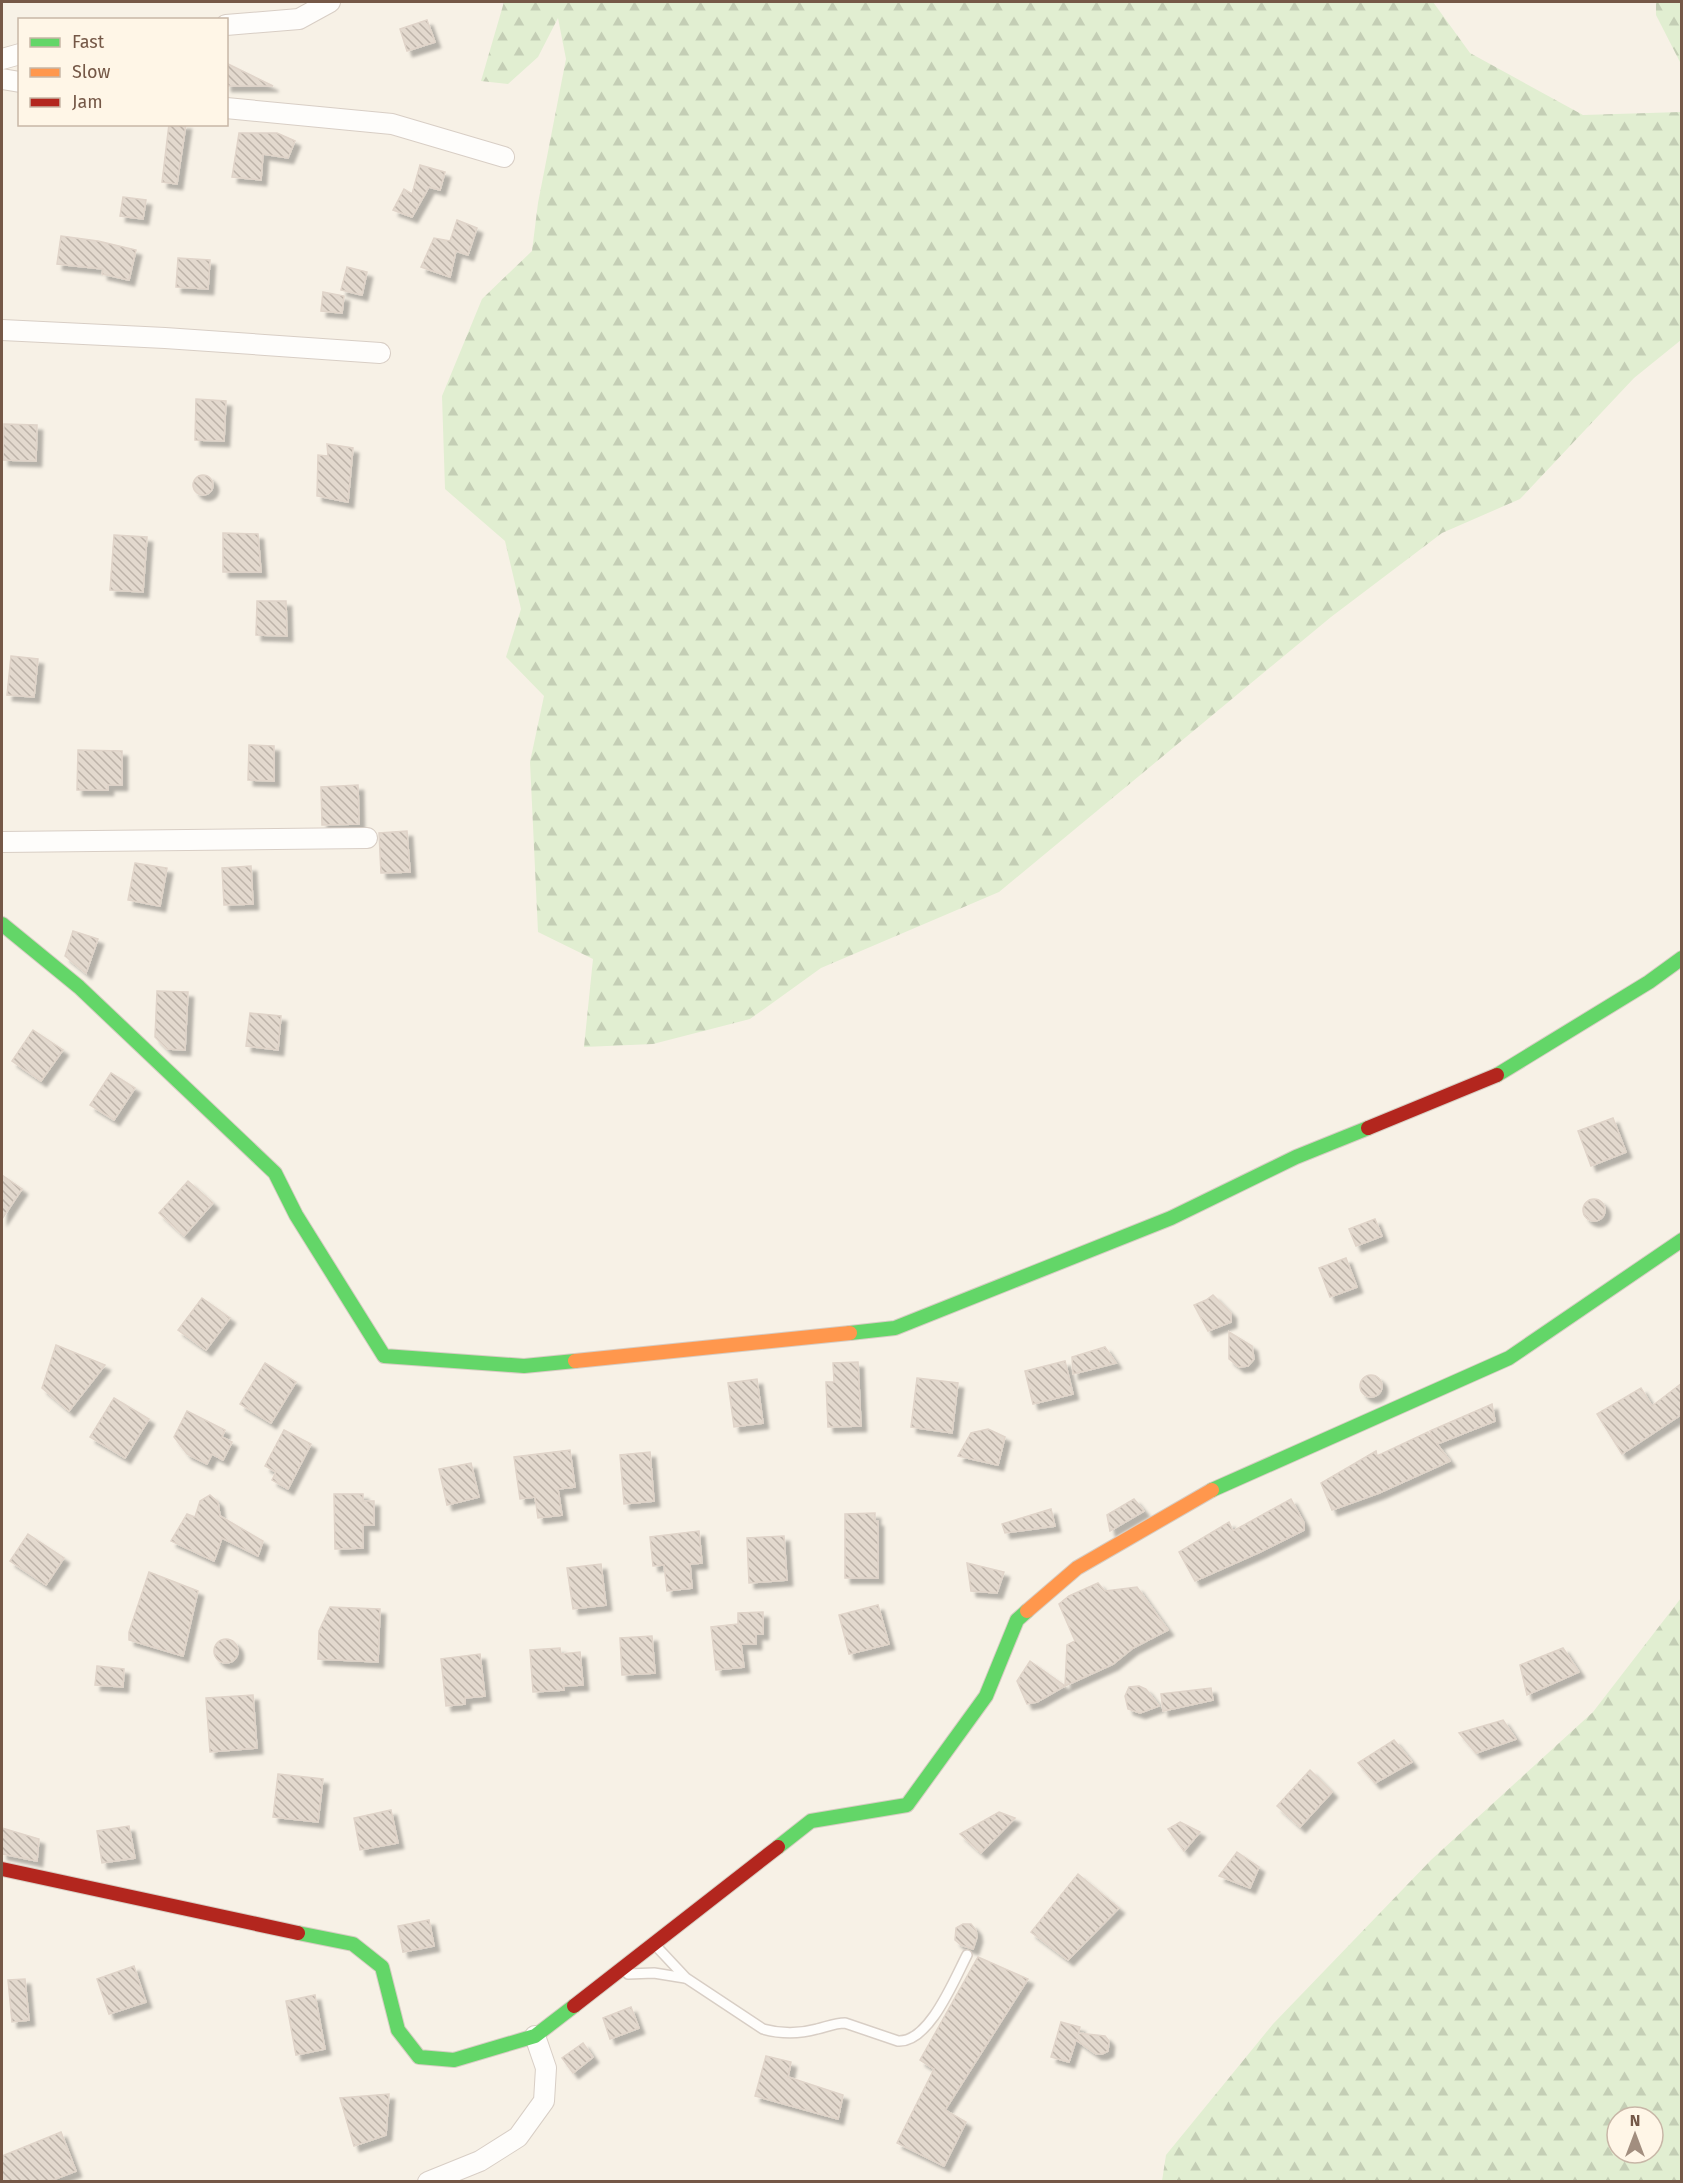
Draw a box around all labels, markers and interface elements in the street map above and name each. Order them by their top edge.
legend [18,18,228,126]
text: Fast [72,31,105,53]
text: Slow [72,61,111,83]
text: Jam [72,91,103,113]
north arrow [1605,2105,1665,2165]
text: N [1630,2111,1640,2130]

